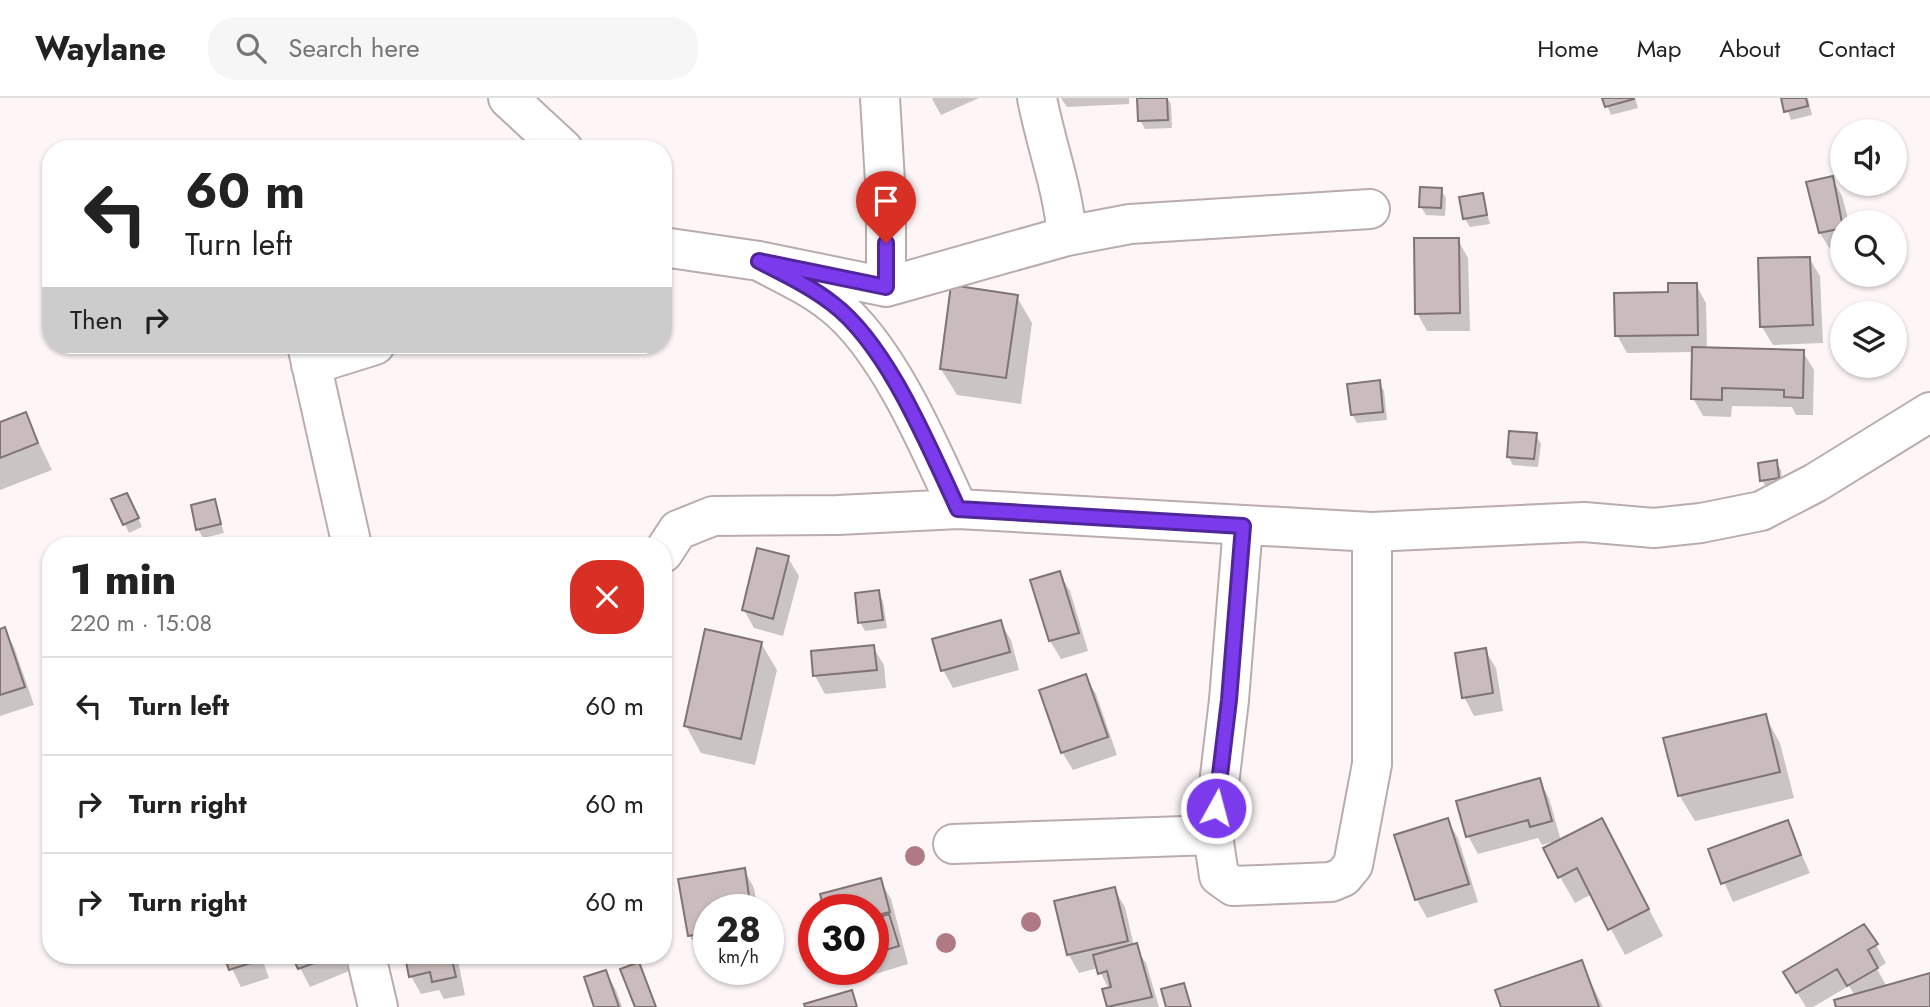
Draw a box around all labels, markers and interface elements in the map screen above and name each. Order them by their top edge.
search box [208,17,698,80]
text: Waylane [35,25,166,72]
icon: search [232,29,270,67]
text: Search here [288,29,420,67]
text: Home [1537,31,1599,66]
text: Map [1637,31,1681,66]
text: About [1719,31,1780,66]
text: Contact [1818,31,1895,66]
map controls [1830,119,1907,378]
button: sound [1830,119,1907,196]
text: 60 m [185,156,305,226]
icon: left [70,168,161,259]
pin [856,171,916,243]
icon: arrive [867,182,905,220]
button: search [1830,210,1907,287]
text: Turn left [185,221,292,267]
text: Then [70,301,123,339]
icon: right [137,301,175,339]
button: layers [1830,301,1907,378]
text: 1 min [70,549,176,610]
button: close [570,560,644,634]
text: 220 m · 15:08 [70,606,212,640]
icon: left [70,687,108,725]
text: Turn left [129,687,229,725]
text: 60 m [585,687,644,725]
position arrow [1179,771,1253,845]
icon: right [70,785,108,823]
text: Turn right [129,785,247,823]
text: 60 m [585,785,644,823]
icon: right [70,883,108,921]
text: Turn right [129,883,247,921]
text: 60 m [585,883,644,921]
speed limit sign: 30 [798,894,889,985]
text: 28 [716,905,761,955]
text: km/h [718,944,759,970]

